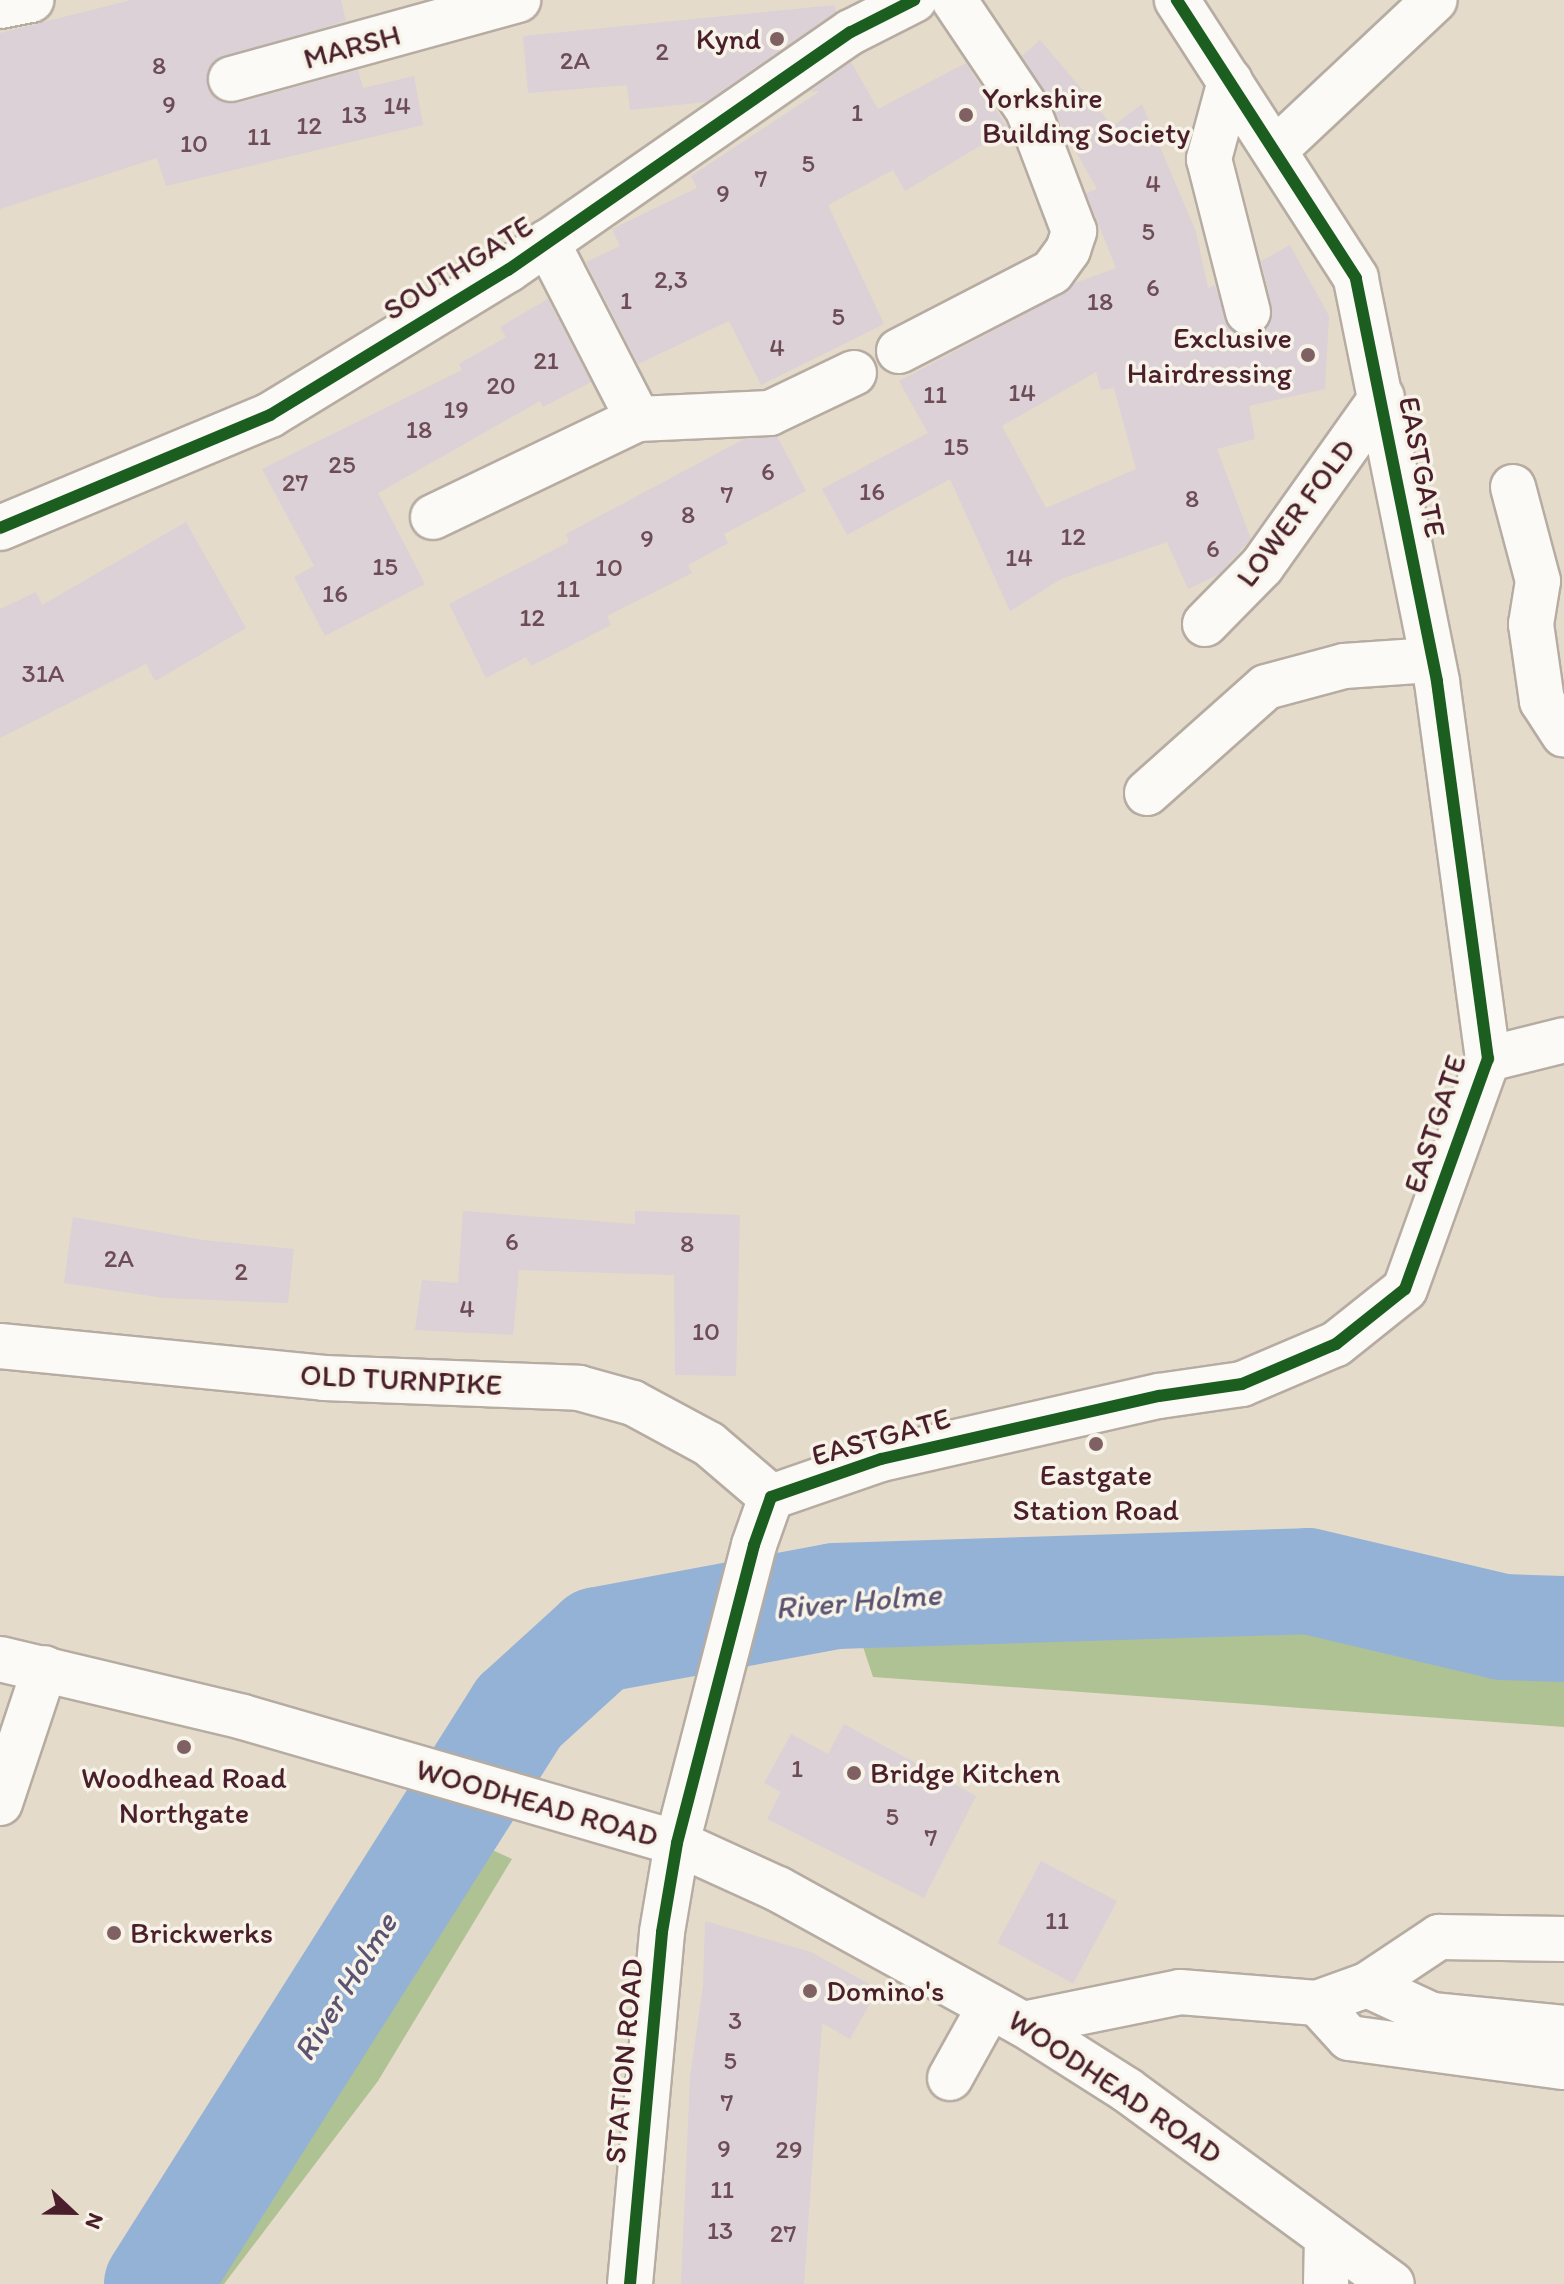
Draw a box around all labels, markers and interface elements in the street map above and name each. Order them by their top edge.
street label: MARSH [300,17,404,77]
place label: Kynd [696,21,761,57]
marker: Kynd [768,30,786,48]
house number: 2 [655,36,669,68]
house number: 2A [560,45,590,77]
house number: 8 [152,50,166,82]
place label: Yorkshire Building Society [982,80,1191,150]
house number: 9 [162,89,176,121]
house number: 14 [383,90,411,122]
house number: 1 [851,97,863,129]
house number: 13 [341,99,367,131]
marker: Yorkshire Building Society [957,106,975,124]
house number: 12 [296,110,322,142]
house number: 11 [247,121,271,153]
house number: 10 [180,128,208,160]
house number: 5 [801,148,815,180]
house number: 7 [755,163,767,195]
house number: 4 [1145,168,1161,200]
house number: 9 [716,178,730,210]
street label: SOUTHGATE [377,208,539,328]
house number: 5 [1141,216,1155,248]
house number: 2,3 [654,264,688,296]
house number: 6 [1146,272,1160,304]
house number: 1 [620,285,632,317]
house number: 18 [1087,286,1113,318]
house number: 5 [831,301,845,333]
place label: Exclusive Hairdressing [1127,320,1292,390]
house number: 4 [769,332,785,364]
house number: 21 [533,345,559,377]
marker: Exclusive Hairdressing [1299,346,1317,364]
house number: 20 [486,370,516,402]
house number: 14 [1008,377,1036,409]
house number: 11 [923,379,947,411]
house number: 19 [443,394,469,426]
street label: EASTGATE [1391,394,1453,540]
house number: 18 [406,414,432,446]
house number: 15 [943,431,969,463]
street label: LOWER FOLD [1229,432,1363,594]
house number: 25 [328,449,356,481]
house number: 6 [761,456,775,488]
house number: 27 [282,467,308,499]
house number: 16 [859,476,885,508]
house number: 7 [721,479,733,511]
house number: 8 [1185,483,1199,515]
house number: 8 [681,499,695,531]
house number: 12 [1060,521,1086,553]
house number: 9 [640,523,654,555]
house number: 6 [1206,533,1220,565]
house number: 14 [1005,542,1033,574]
house number: 15 [372,551,398,583]
house number: 10 [595,552,623,584]
house number: 11 [556,573,580,605]
house number: 16 [322,578,348,610]
house number: 12 [519,602,545,634]
house number: 31A [22,658,64,690]
street label: EASTGATE [1396,1051,1474,1197]
house number: 6 [505,1226,519,1258]
house number: 8 [680,1228,694,1260]
house number: 2A [104,1243,134,1275]
house number: 2 [234,1256,248,1288]
house number: 4 [459,1293,475,1325]
house number: 10 [692,1316,720,1348]
street label: OLD TURNPIKE [301,1357,501,1403]
street label: EASTGATE [807,1400,955,1474]
marker: Eastgate Station Road [1087,1435,1105,1453]
place label: Eastgate Station Road [1013,1457,1179,1528]
water label: River Holme [774,1575,942,1627]
marker: Woodhead Road Northgate [175,1738,193,1756]
street label: WOODHEAD ROAD [412,1751,662,1855]
house number: 1 [791,1753,803,1785]
place label: Bridge Kitchen [870,1755,1060,1791]
place label: Woodhead Road Northgate [82,1760,286,1830]
marker: Bridge Kitchen [845,1764,863,1782]
house number: 5 [885,1801,899,1833]
house number: 7 [925,1822,937,1854]
house number: 11 [1045,1905,1069,1937]
water label: River Holme [285,1907,405,2067]
place label: Brickwerks [130,1915,273,1951]
marker: Brickwerks [105,1924,123,1942]
street label: STATION ROAD [597,1958,651,2164]
place label: Domino's [826,1973,944,2009]
marker: Domino's [801,1982,819,2000]
street label: WOODHEAD ROAD [1002,2002,1228,2172]
house number: 3 [728,2005,742,2037]
house number: 5 [723,2045,737,2077]
house number: 7 [721,2087,733,2119]
house number: 9 [717,2133,731,2165]
house number: 29 [775,2134,803,2166]
north arrow [32,2172,112,2252]
house number: 11 [710,2174,734,2206]
text: N [79,2209,110,2233]
house number: 13 [707,2215,733,2247]
house number: 27 [770,2218,796,2250]

